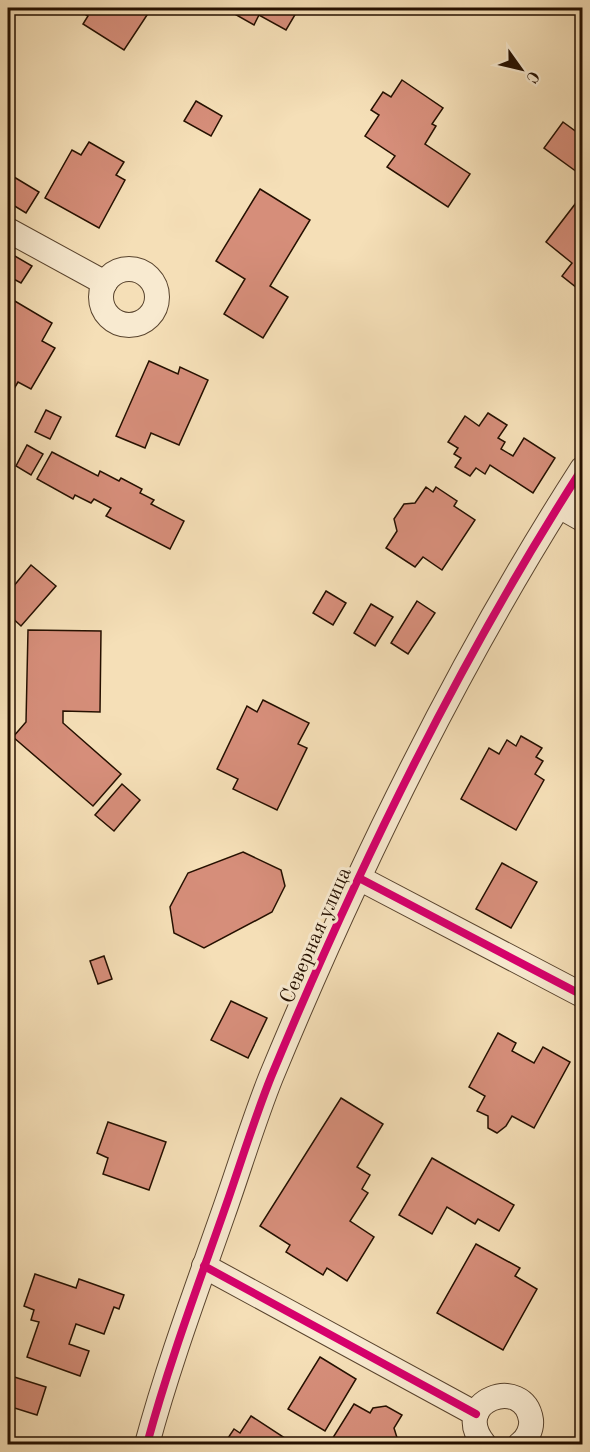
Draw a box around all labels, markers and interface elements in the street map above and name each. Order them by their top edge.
north arrow [491,39,551,99]
text: С [522,67,541,85]
street label: Северная улица [277,864,356,1007]

